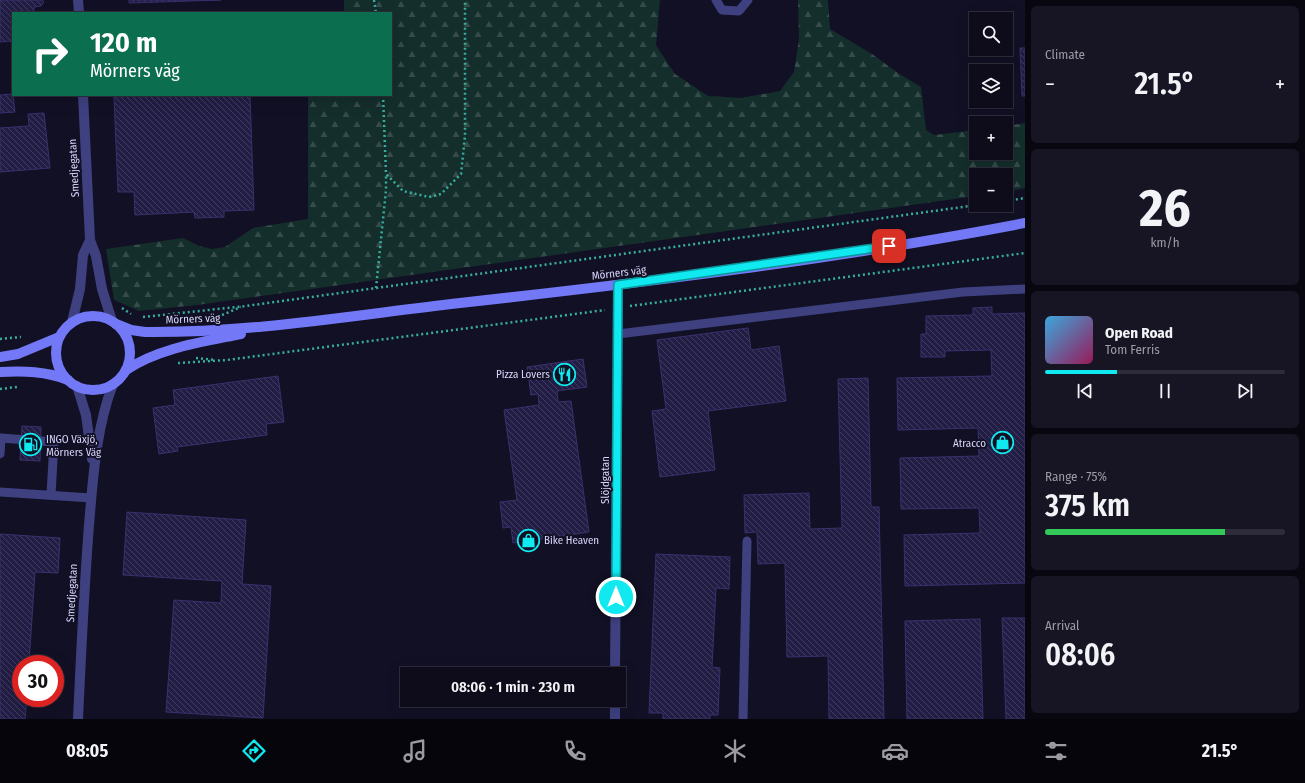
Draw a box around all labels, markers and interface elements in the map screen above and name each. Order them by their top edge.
map controls [969,12,1013,212]
button: search [969,12,1013,56]
text: 120 m [90,26,157,59]
icon: right [24,28,76,80]
text: Climate [1045,47,1085,62]
text: Mörners väg [90,60,180,82]
button: layers [969,64,1013,108]
text: 21.5° [1134,66,1195,102]
text: − [1045,71,1055,98]
text: + [1275,71,1285,98]
button: + [969,116,1013,160]
street label: Smedjegatan [66,138,82,198]
button: − [969,168,1013,212]
text: 26 [1139,177,1191,240]
pin [872,229,906,263]
icon: arrive [878,235,900,257]
text: km/h [1151,235,1180,250]
street label: Mörners väg [591,263,648,283]
street label: Mörners väg [165,312,221,326]
text: Open Road [1105,324,1173,342]
text: Tom Ferris [1105,342,1160,357]
restaurant icon: Pizza Lovers [552,361,578,387]
place label: Pizza Lovers [496,368,550,381]
icon: previous [1074,380,1096,402]
icon: pause [1154,380,1176,402]
icon: next [1234,380,1256,402]
shop icon: Atracco [989,430,1015,456]
fuel station icon: INGO Växjö, Mörners Väg [17,432,43,458]
place label: INGO Växjö, Mörners Väg [46,433,102,459]
place label: Atracco [953,437,986,450]
street label: Slöjdgatan [599,456,612,504]
text: Range · 75% [1045,469,1107,484]
text: 375 km [1045,488,1130,524]
shop icon: Bike Heaven [516,527,542,553]
place label: Bike Heaven [544,534,599,547]
street label: Smedjegatan [64,563,80,623]
position arrow [595,576,637,618]
text: Arrival [1045,618,1079,633]
text: 08:06 [1045,637,1115,673]
speed limit sign: 30 [12,655,64,707]
text: 08:06 · 1 min · 230 m [451,678,575,696]
icon: directions [240,737,268,765]
icon: music [401,737,429,765]
icon: phone [561,737,589,765]
icon: climate [721,737,749,765]
icon: car [881,737,909,765]
icon: filters [1042,737,1070,765]
text: 08:05 [66,740,108,762]
text: 21.5° [1202,740,1239,762]

